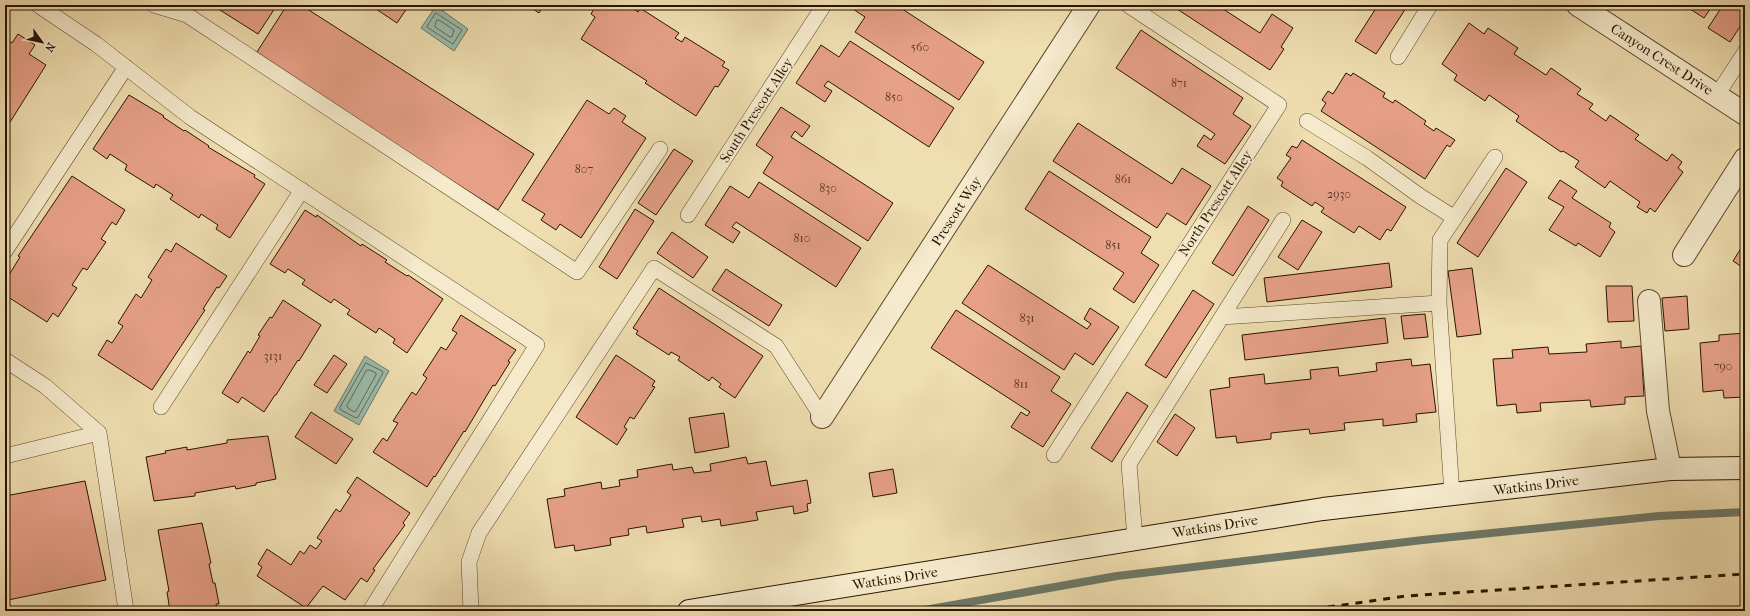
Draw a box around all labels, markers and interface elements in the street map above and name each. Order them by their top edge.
street label: Canyon Crest Drive [1607,20,1716,99]
north arrow [22,22,62,62]
text: N [42,40,58,55]
house number: 560 [911,40,929,54]
street label: South Prescott Alley [716,54,797,166]
house number: 871 [1171,76,1187,90]
house number: 850 [885,90,903,104]
street label: North Prescott Alley [1175,147,1256,259]
house number: 807 [575,162,593,176]
house number: 861 [1115,172,1131,186]
street label: Prescott Way [928,173,985,249]
house number: 830 [819,181,837,195]
house number: 2930 [1327,187,1351,201]
house number: 810 [794,231,810,245]
house number: 851 [1105,238,1121,252]
house number: 831 [1019,311,1035,325]
house number: 3131 [264,349,282,363]
house number: 790 [1714,359,1732,373]
house number: 811 [1014,377,1028,391]
street label: Watkins Drive [1491,472,1580,499]
street label: Watkins Drive [1170,511,1259,542]
street label: Watkins Drive [850,563,939,594]

